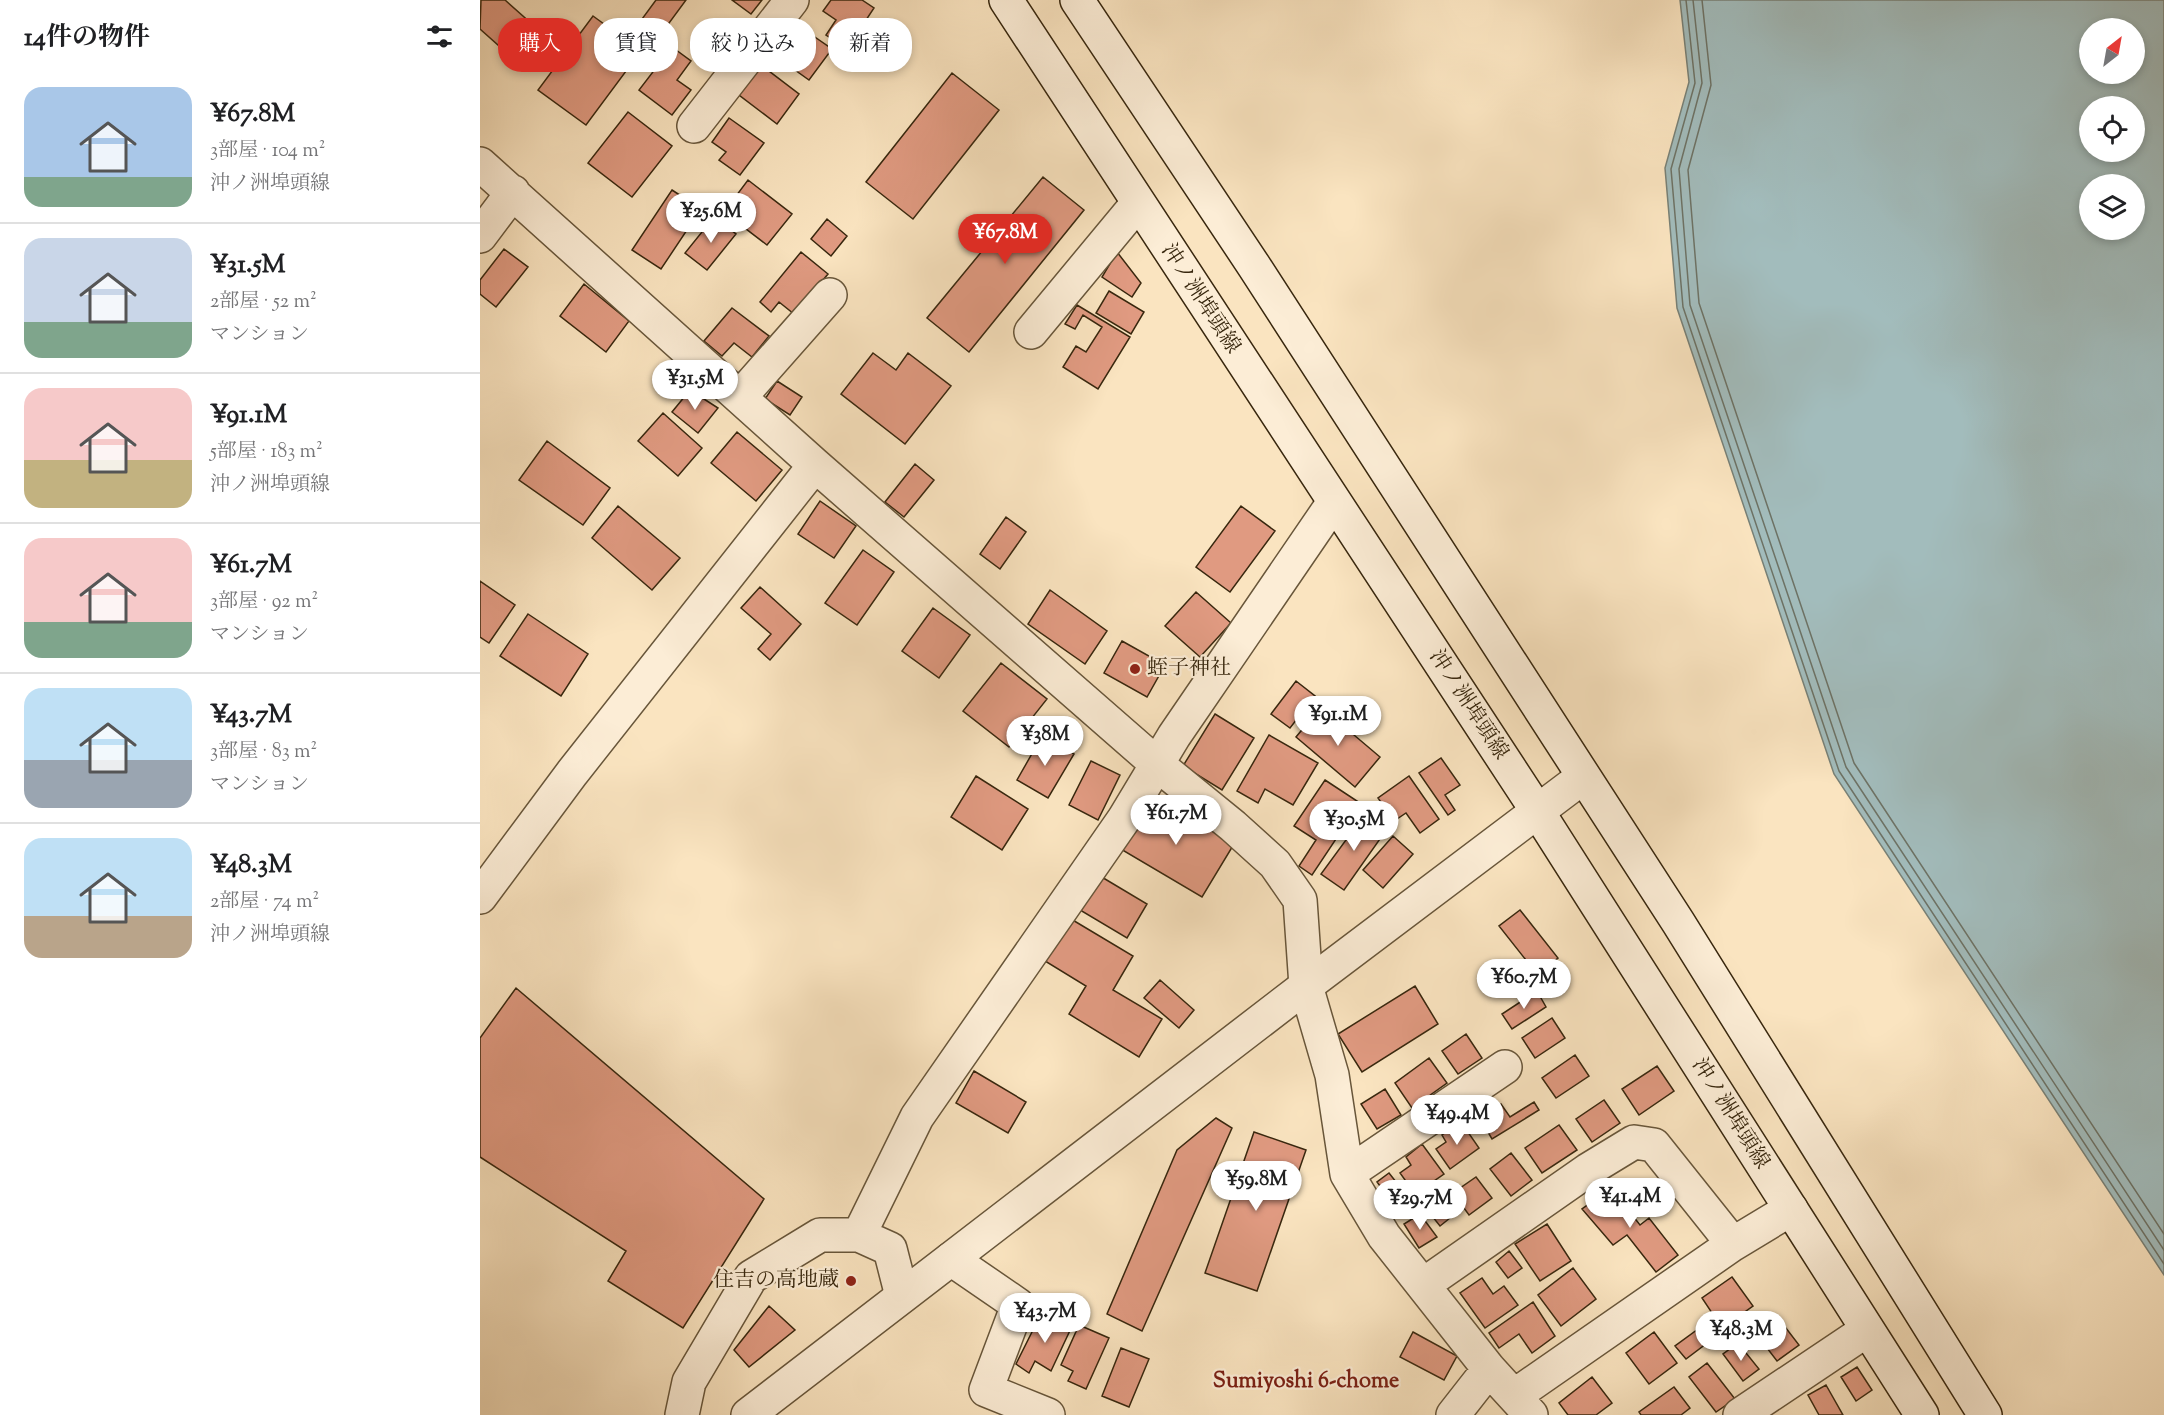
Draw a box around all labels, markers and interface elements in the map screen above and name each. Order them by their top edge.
chip: 購入 [498,18,582,72]
chip: 賃貸 [594,18,678,72]
chip: 絞り込み [690,18,816,72]
chip: 新着 [828,18,912,72]
north arrow [2079,18,2145,84]
map controls [2079,18,2145,240]
text: 14件の物件 [24,20,150,57]
icon: filters [423,20,456,53]
text: ¥67.8M [210,96,295,133]
button: locate [2079,96,2145,162]
icon: home [72,111,144,183]
text: 3部屋 · 104 m² [210,137,325,166]
text: 沖ノ洲埠頭線 [210,170,330,199]
button: layers [2079,174,2145,240]
pin: ¥25.6M [662,193,760,244]
text: ¥25.6M [680,198,742,227]
pin: ¥67.8M [956,214,1054,265]
text: ¥67.8M [972,219,1038,248]
street label: 沖ノ洲埠頭線 [1153,238,1247,360]
text: ¥31.5M [210,247,285,284]
icon: home [72,262,144,334]
text: 2部屋 · 52 m² [210,288,317,317]
text: マンション [210,321,309,350]
pin: ¥31.5M [646,360,744,411]
text: ¥31.5M [666,365,724,394]
text: ¥91.1M [210,397,287,434]
icon: home [72,412,144,484]
text: 5部屋 · 183 m² [210,438,323,467]
text: 沖ノ洲埠頭線 [210,471,330,500]
text: ¥61.7M [210,547,292,584]
icon: home [72,562,144,634]
text: 3部屋 · 92 m² [210,588,318,617]
text: マンション [210,621,309,650]
street label: 沖ノ洲埠頭線 [1421,644,1515,766]
place label: 蛭子神社 [1147,654,1231,684]
marker: 蛭子神社 [1128,662,1142,676]
pin: ¥91.1M [1289,696,1387,747]
text: ¥43.7M [210,697,292,734]
text: ¥91.1M [1308,701,1368,730]
icon: home [72,712,144,784]
pin: ¥38M [1009,716,1081,767]
text: ¥38M [1020,721,1070,750]
text: 3部屋 · 83 m² [210,738,317,767]
text: マンション [210,771,309,800]
pin: ¥61.7M [1127,795,1225,846]
text: ¥61.7M [1145,800,1207,829]
pin: ¥30.5M [1305,801,1403,852]
text: ¥30.5M [1323,806,1385,835]
text: ¥48.3M [210,847,292,884]
icon: home [72,862,144,934]
text: 2部屋 · 74 m² [210,888,319,917]
text: 沖ノ洲埠頭線 [210,921,330,950]
pin: ¥60.7M [1475,959,1573,1010]
text: ¥60.7M [1491,964,1557,993]
street label: 沖ノ洲埠頭線 [1684,1053,1776,1175]
pin: ¥49.4M [1408,1095,1506,1146]
text: ¥49.4M [1425,1100,1489,1129]
pin: ¥59.8M [1207,1161,1305,1212]
text: ¥59.8M [1225,1166,1287,1195]
pin: ¥41.4M [1581,1178,1679,1229]
pin: ¥29.7M [1371,1180,1469,1231]
text: ¥41.4M [1599,1183,1661,1212]
text: ¥29.7M [1388,1185,1452,1214]
place label: 住吉の高地蔵 [713,1266,839,1296]
marker: 住吉の高地蔵 [844,1274,858,1288]
pin: ¥43.7M [996,1293,1094,1344]
text: ¥43.7M [1014,1298,1077,1327]
pin: ¥48.3M [1692,1311,1790,1362]
text: ¥48.3M [1709,1316,1773,1345]
district label: Sumiyoshi 6-chome [1213,1366,1399,1398]

